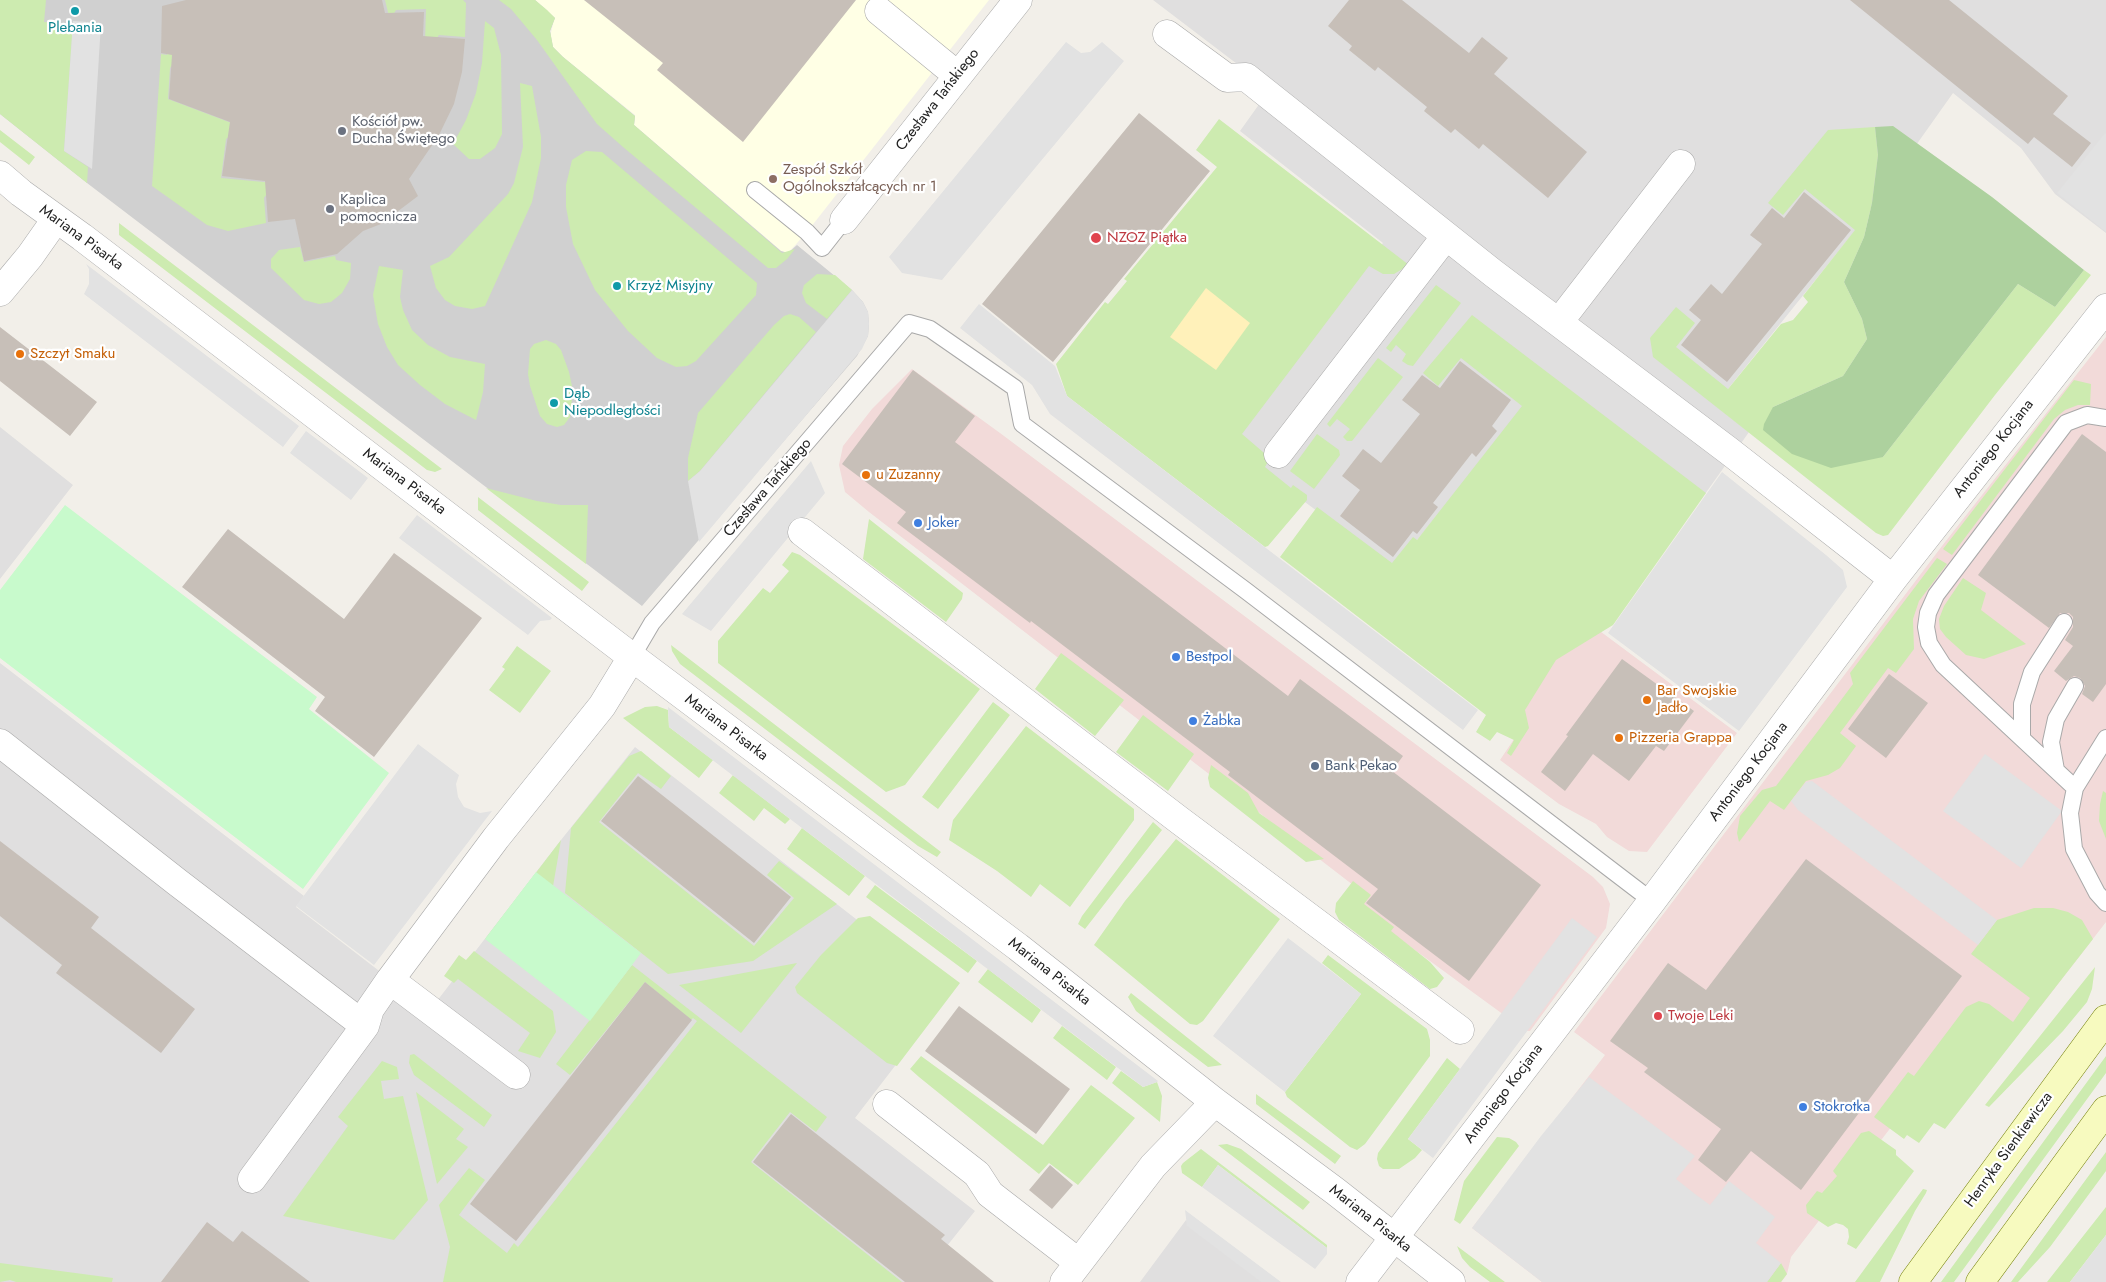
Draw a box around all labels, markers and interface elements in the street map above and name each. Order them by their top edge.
marker: Plebania [69,5,81,17]
place label: Plebania [48,19,102,37]
street label: Czesława Tańskiego [892,45,984,155]
place label: Kościół pw. Ducha Świętego [352,113,455,148]
marker: Kościół pw. Ducha Świętego [336,125,348,137]
place label: Zespół Szkół Ogólnokształcących nr 1 [783,161,937,196]
marker: Zespół Szkół Ogólnokształcących nr 1 [767,173,779,185]
place label: Kaplica pomocnicza [340,191,417,226]
street label: Mariana Pisarka [35,201,127,275]
marker: Kaplica pomocnicza [324,203,336,215]
place label: NZOZ Piątka [1107,229,1187,247]
marker: NZOZ Piątka [1089,231,1103,245]
place label: Krzyż Misyjny [627,277,713,295]
marker: Krzyż Misyjny [611,280,623,292]
place label: Szczyt Smaku [30,345,115,363]
marker: Szczyt Smaku [14,348,26,360]
place label: Dąb Niepodległości [564,385,661,420]
street label: Antoniego Kocjana [1950,396,2038,502]
marker: Dąb Niepodległości [548,397,560,409]
street label: Czesława Tańskiego [720,435,816,541]
street label: Mariana Pisarka [359,445,449,519]
place label: u Zuzanny [876,466,940,484]
marker: u Zuzanny [860,469,872,481]
place label: Joker [928,514,959,532]
marker: Joker [912,517,924,529]
place label: Bestpol [1186,648,1232,666]
marker: Bestpol [1170,651,1182,663]
place label: Bar Swojskie Jadło [1657,682,1737,717]
street label: Mariana Pisarka [681,691,771,765]
marker: Bar Swojskie Jadło [1641,694,1653,706]
place label: Żabka [1203,712,1241,730]
marker: Żabka [1187,715,1199,727]
street label: Antoniego Kocjana [1706,719,1792,825]
place label: Pizzeria Grappa [1629,729,1732,747]
marker: Pizzeria Grappa [1613,732,1625,744]
place label: Bank Pekao [1325,757,1397,775]
marker: Bank Pekao [1309,760,1321,772]
street label: Mariana Pisarka [1004,934,1094,1010]
place label: Twoje Leki [1668,1007,1734,1025]
marker: Twoje Leki [1652,1010,1664,1022]
street label: Antoniego Kocjana [1461,1041,1547,1147]
street label: Henryka Sienkiewicza [1961,1089,2057,1211]
place label: Stokrotka [1813,1098,1870,1116]
marker: Stokrotka [1797,1101,1809,1113]
street label: Mariana Pisarka [1325,1181,1415,1257]

